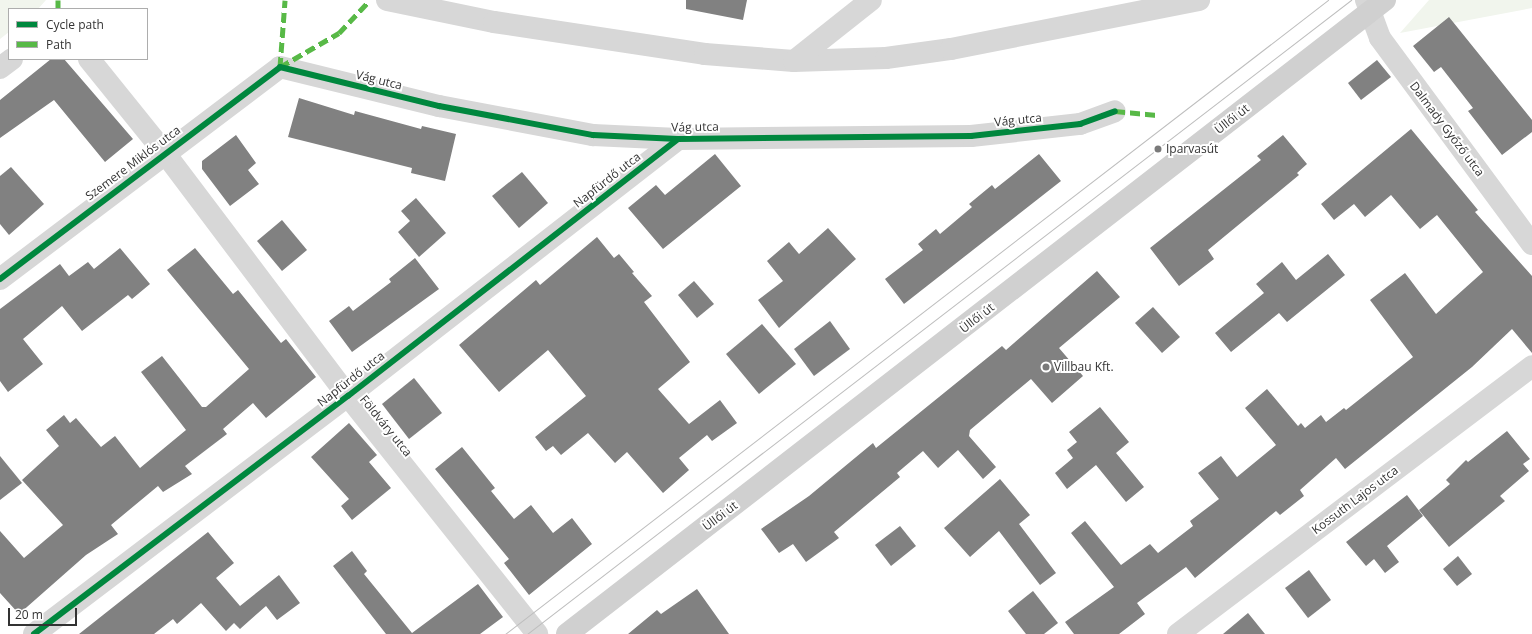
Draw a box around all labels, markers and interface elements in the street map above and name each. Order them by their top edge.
legend [8,8,148,60]
text: Cycle path [46,16,104,33]
text: Path [46,36,72,53]
street label: Vág utca [354,67,404,93]
street label: Dalmady Győző utca [1407,79,1487,179]
street label: Üllői út [1212,101,1252,137]
street label: Vág utca [994,110,1042,130]
street label: Vág utca [671,119,719,135]
street label: Szemere Miklós utca [83,123,183,203]
place label: Iparvasút [1166,142,1218,156]
marker: Iparvasút [1153,144,1163,154]
street label: Napfürdő utca [571,149,643,211]
street label: Üllői út [957,300,997,336]
street label: Napfürdő utca [315,348,387,410]
place label: Villbau Kft. [1054,360,1114,374]
marker: Villbau Kft. [1041,362,1051,372]
street label: Földváry utca [357,393,415,459]
street label: Kossuth Lajos utca [1309,463,1401,537]
street label: Üllői út [700,498,740,534]
scale bar [10,600,79,626]
text: 20 m [15,606,43,623]

